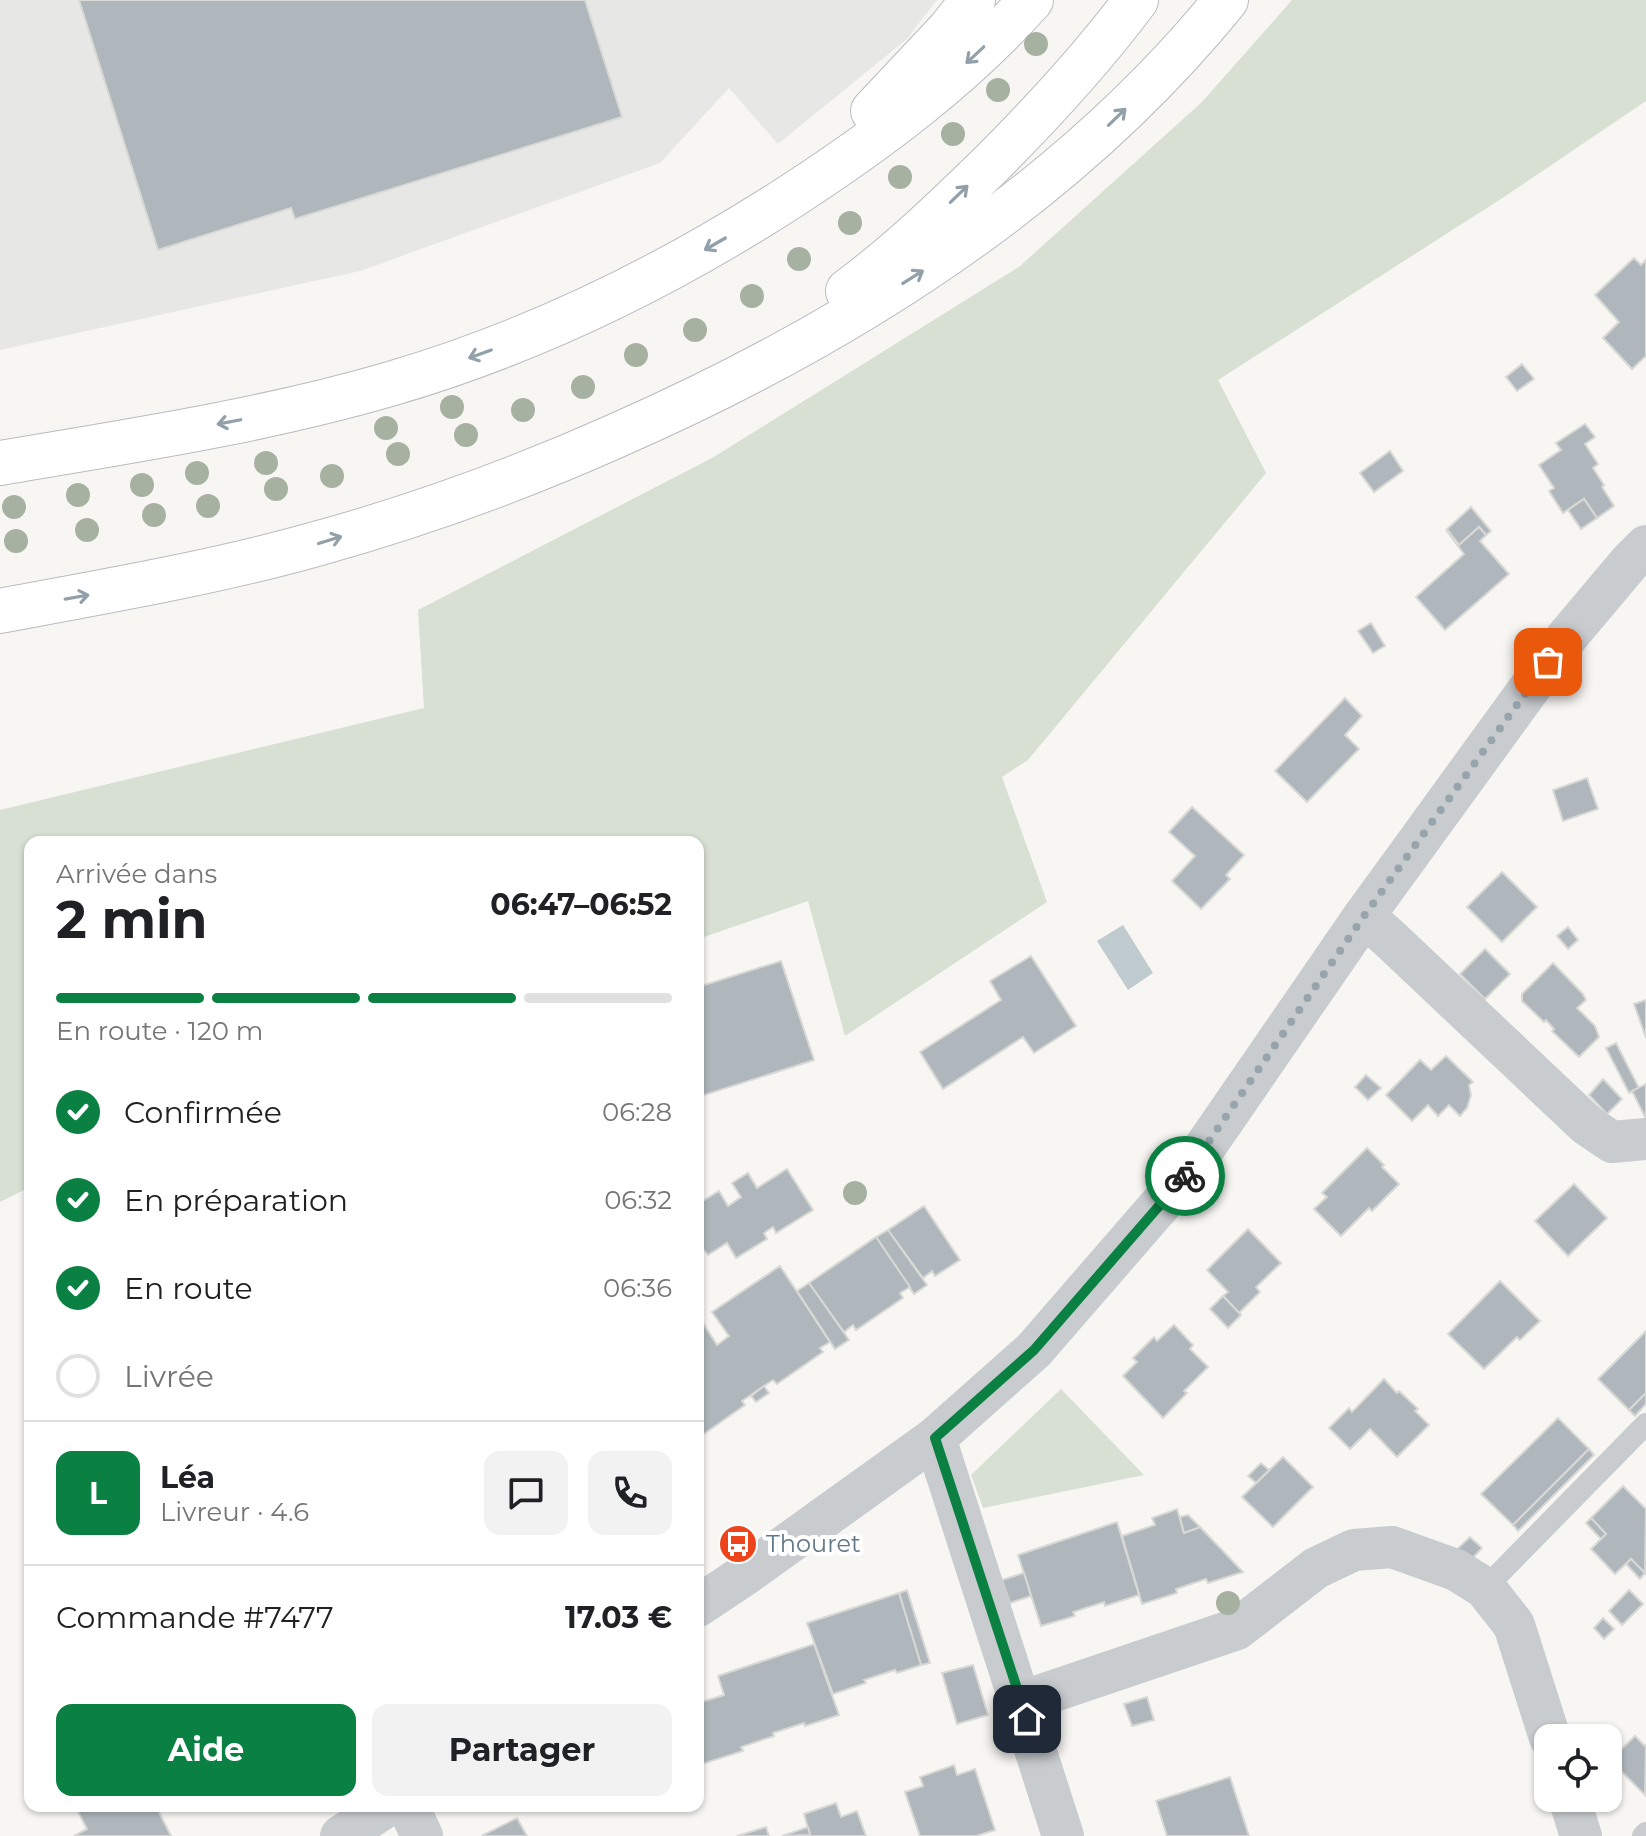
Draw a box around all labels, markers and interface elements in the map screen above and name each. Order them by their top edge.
one-way arrow [966,45,986,63]
one-way arrow [1107,108,1127,127]
one-way arrow [949,185,968,204]
one-way arrow [704,236,727,252]
one-way arrow [901,269,924,285]
one-way arrow [468,348,493,362]
one-way arrow [217,415,243,430]
one-way arrow [317,532,343,547]
one-way arrow [63,589,89,604]
pin [1514,628,1582,696]
icon: bag [1526,640,1570,684]
text: Arrivée dans [56,858,217,890]
text: 06:47–06:52 [490,886,672,923]
text: 2 min [56,888,208,951]
text: En route · 120 m [56,1015,263,1047]
icon: check [56,1090,100,1134]
text: Confirmée [124,1094,282,1131]
text: 06:28 [602,1096,672,1128]
courier [1145,1136,1225,1216]
icon: bike [1163,1154,1207,1198]
icon: check [56,1178,100,1222]
text: En préparation [124,1182,348,1219]
text: 06:32 [604,1184,672,1216]
icon: check [56,1266,100,1310]
text: En route [124,1270,253,1307]
text: 06:36 [603,1272,672,1304]
text: Livrée [124,1358,214,1395]
button: chat [484,1451,568,1535]
button: phone [588,1451,672,1535]
text: Léa [160,1459,215,1496]
text: L [89,1475,107,1512]
text: Livreur · 4.6 [160,1496,309,1528]
bus stop icon: Thouret [717,1523,759,1565]
place label: Thouret [766,1529,861,1558]
text: Commande #7477 [56,1599,334,1636]
text: 17.03 € [565,1599,672,1636]
pin [993,1685,1061,1753]
icon: home [1005,1697,1049,1741]
button: Aide [56,1704,356,1796]
button: Partager [372,1704,672,1796]
map controls [1534,1724,1622,1812]
button: locate [1534,1724,1622,1812]

